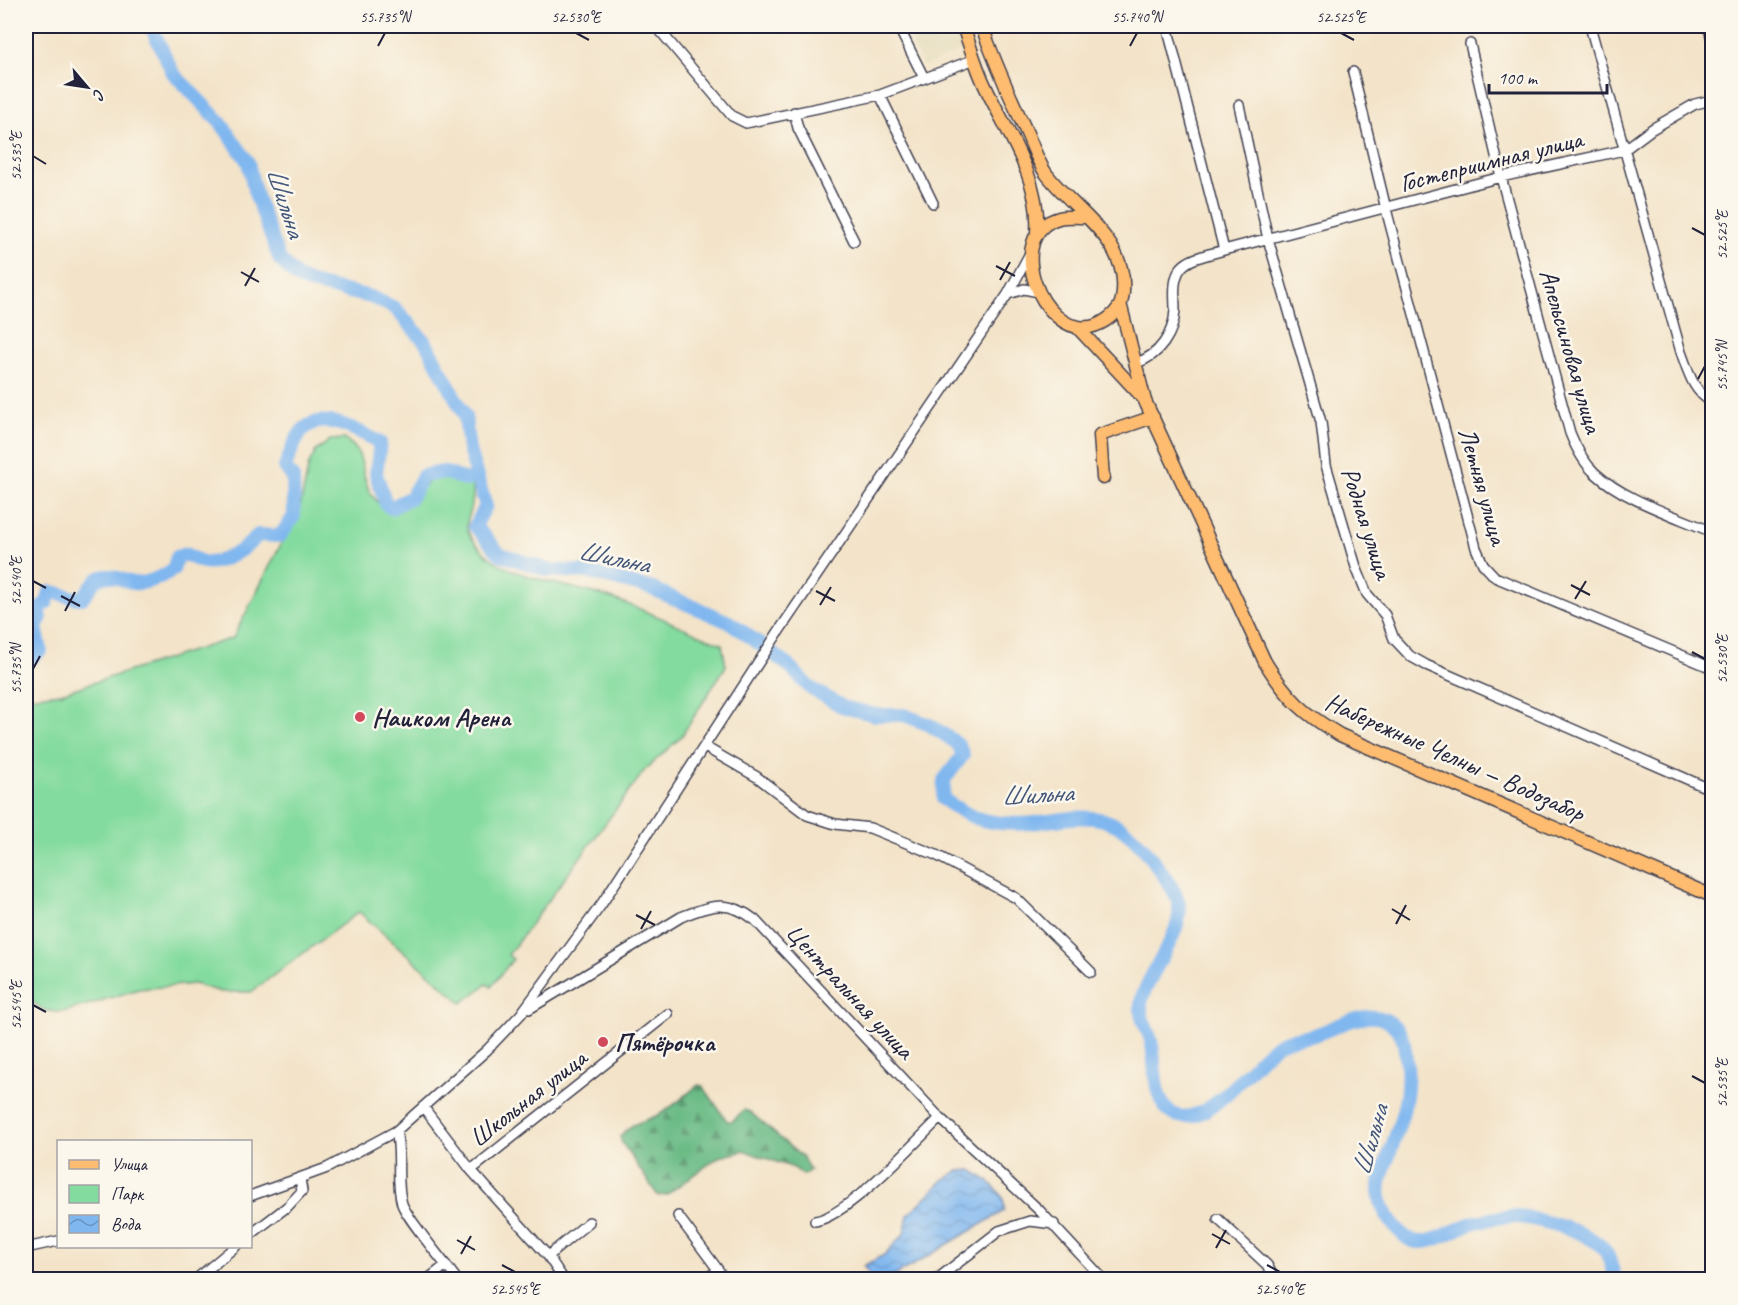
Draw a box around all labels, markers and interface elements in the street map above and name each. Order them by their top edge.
text: 55.735°N [360,8,413,27]
text: 52.530°E [552,8,603,27]
text: 55.740°N [1112,8,1165,27]
text: 52.525°E [1317,8,1368,27]
north arrow [57,57,117,117]
scale bar [1489,57,1608,95]
text: 100 m [1498,67,1539,89]
text: С [88,86,110,104]
street label: Гостеприимная улица [1396,122,1588,200]
text: 52.535°E [7,129,26,180]
water label: Шильна [259,163,314,243]
text: 52.525°E [1713,208,1732,259]
street label: Апельсиновая улица [1532,265,1611,438]
text: 55.745°N [1713,338,1732,391]
street label: Летняя улица [1451,423,1516,551]
street label: Родная улица [1333,463,1401,585]
water label: Шильна [576,533,655,582]
text: 52.540°E [7,554,26,605]
text: 52.530°E [1713,632,1732,683]
text: 55.735°N [7,641,26,694]
street label: Набережные Челны — Водозабор [1320,685,1591,830]
place label: Наиком Арена [372,701,512,734]
marker: Наиком Арена [353,710,367,724]
water label: Шильна [1000,775,1076,813]
street label: Центральная улица [779,916,923,1067]
text: 52.545°E [7,978,26,1029]
place label: Пятёрочка [615,1026,716,1059]
marker: Пятёрочка [596,1035,610,1049]
street label: Школьная улица [463,1040,595,1154]
text: 52.535°E [1713,1056,1732,1107]
water label: Шильна [1344,1099,1397,1179]
legend [57,1140,252,1248]
text: Улица [111,1153,148,1175]
text: Парк [111,1183,145,1205]
text: Вода [111,1213,142,1235]
text: 52.545°E [491,1280,542,1299]
text: 52.540°E [1256,1280,1307,1299]

